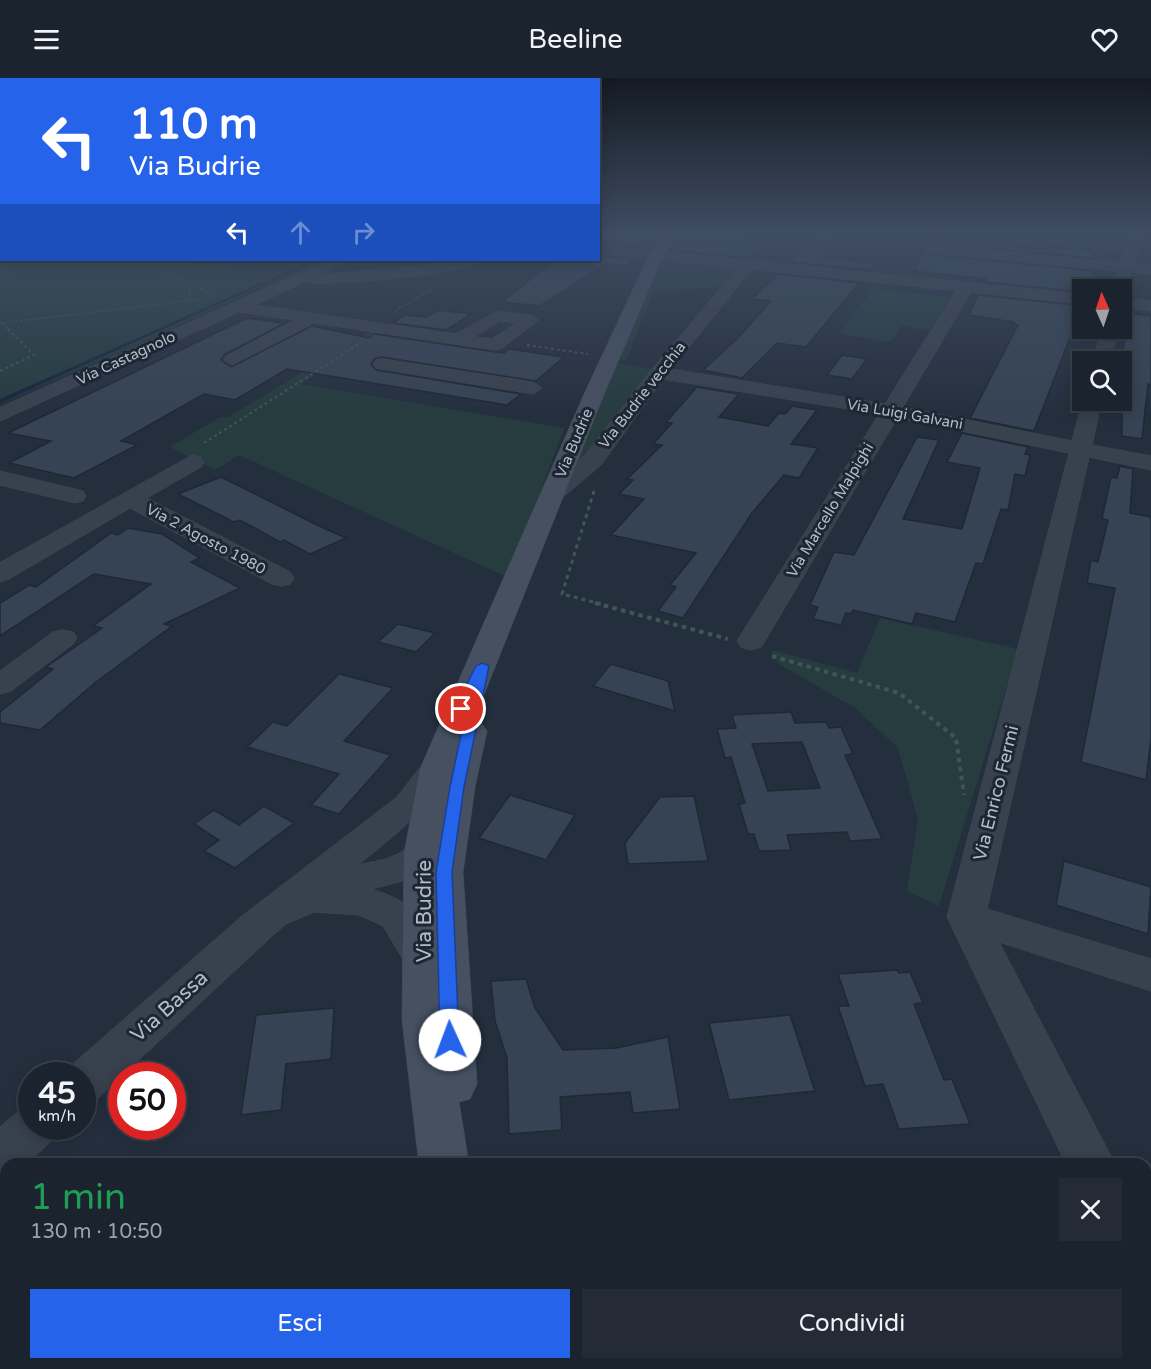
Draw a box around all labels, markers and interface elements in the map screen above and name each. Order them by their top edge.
icon: menu [30,23,63,56]
text: Beeline [528,23,623,56]
icon: heart [1088,23,1121,56]
text: 110 m [129,99,258,150]
icon: left [30,102,108,180]
text: Via Budrie [129,150,261,183]
icon: left [221,216,254,249]
icon: ahead [284,216,317,249]
icon: right [347,216,380,249]
north arrow [1072,279,1132,339]
map controls [1072,279,1132,411]
street label: Via Castagnolo [74,327,178,389]
street label: Via Budrie vecchia [595,338,689,452]
button: search [1072,351,1132,411]
street label: Via Luigi Galvani [846,395,964,433]
street label: Via Budrie [551,406,597,480]
street label: Via Marcello Malpighi [783,439,877,581]
street label: Via 2 Agosto 1980 [143,500,269,578]
pin [435,683,486,734]
icon: arrive [444,692,477,725]
street label: Via Enrico Fermi [969,723,1023,863]
street label: Via Budrie [412,860,437,962]
street label: Via Bassa [126,965,213,1048]
position arrow [418,1008,482,1072]
speed limit sign: 50 [108,1062,186,1140]
text: 45 [38,1075,76,1112]
text: km/h [38,1107,76,1125]
text: 1 min [30,1176,126,1219]
button: close [1059,1178,1122,1241]
text: 130 m · 10:50 [30,1220,162,1244]
button: Esci [30,1289,570,1358]
button: Condividi [582,1289,1122,1358]

